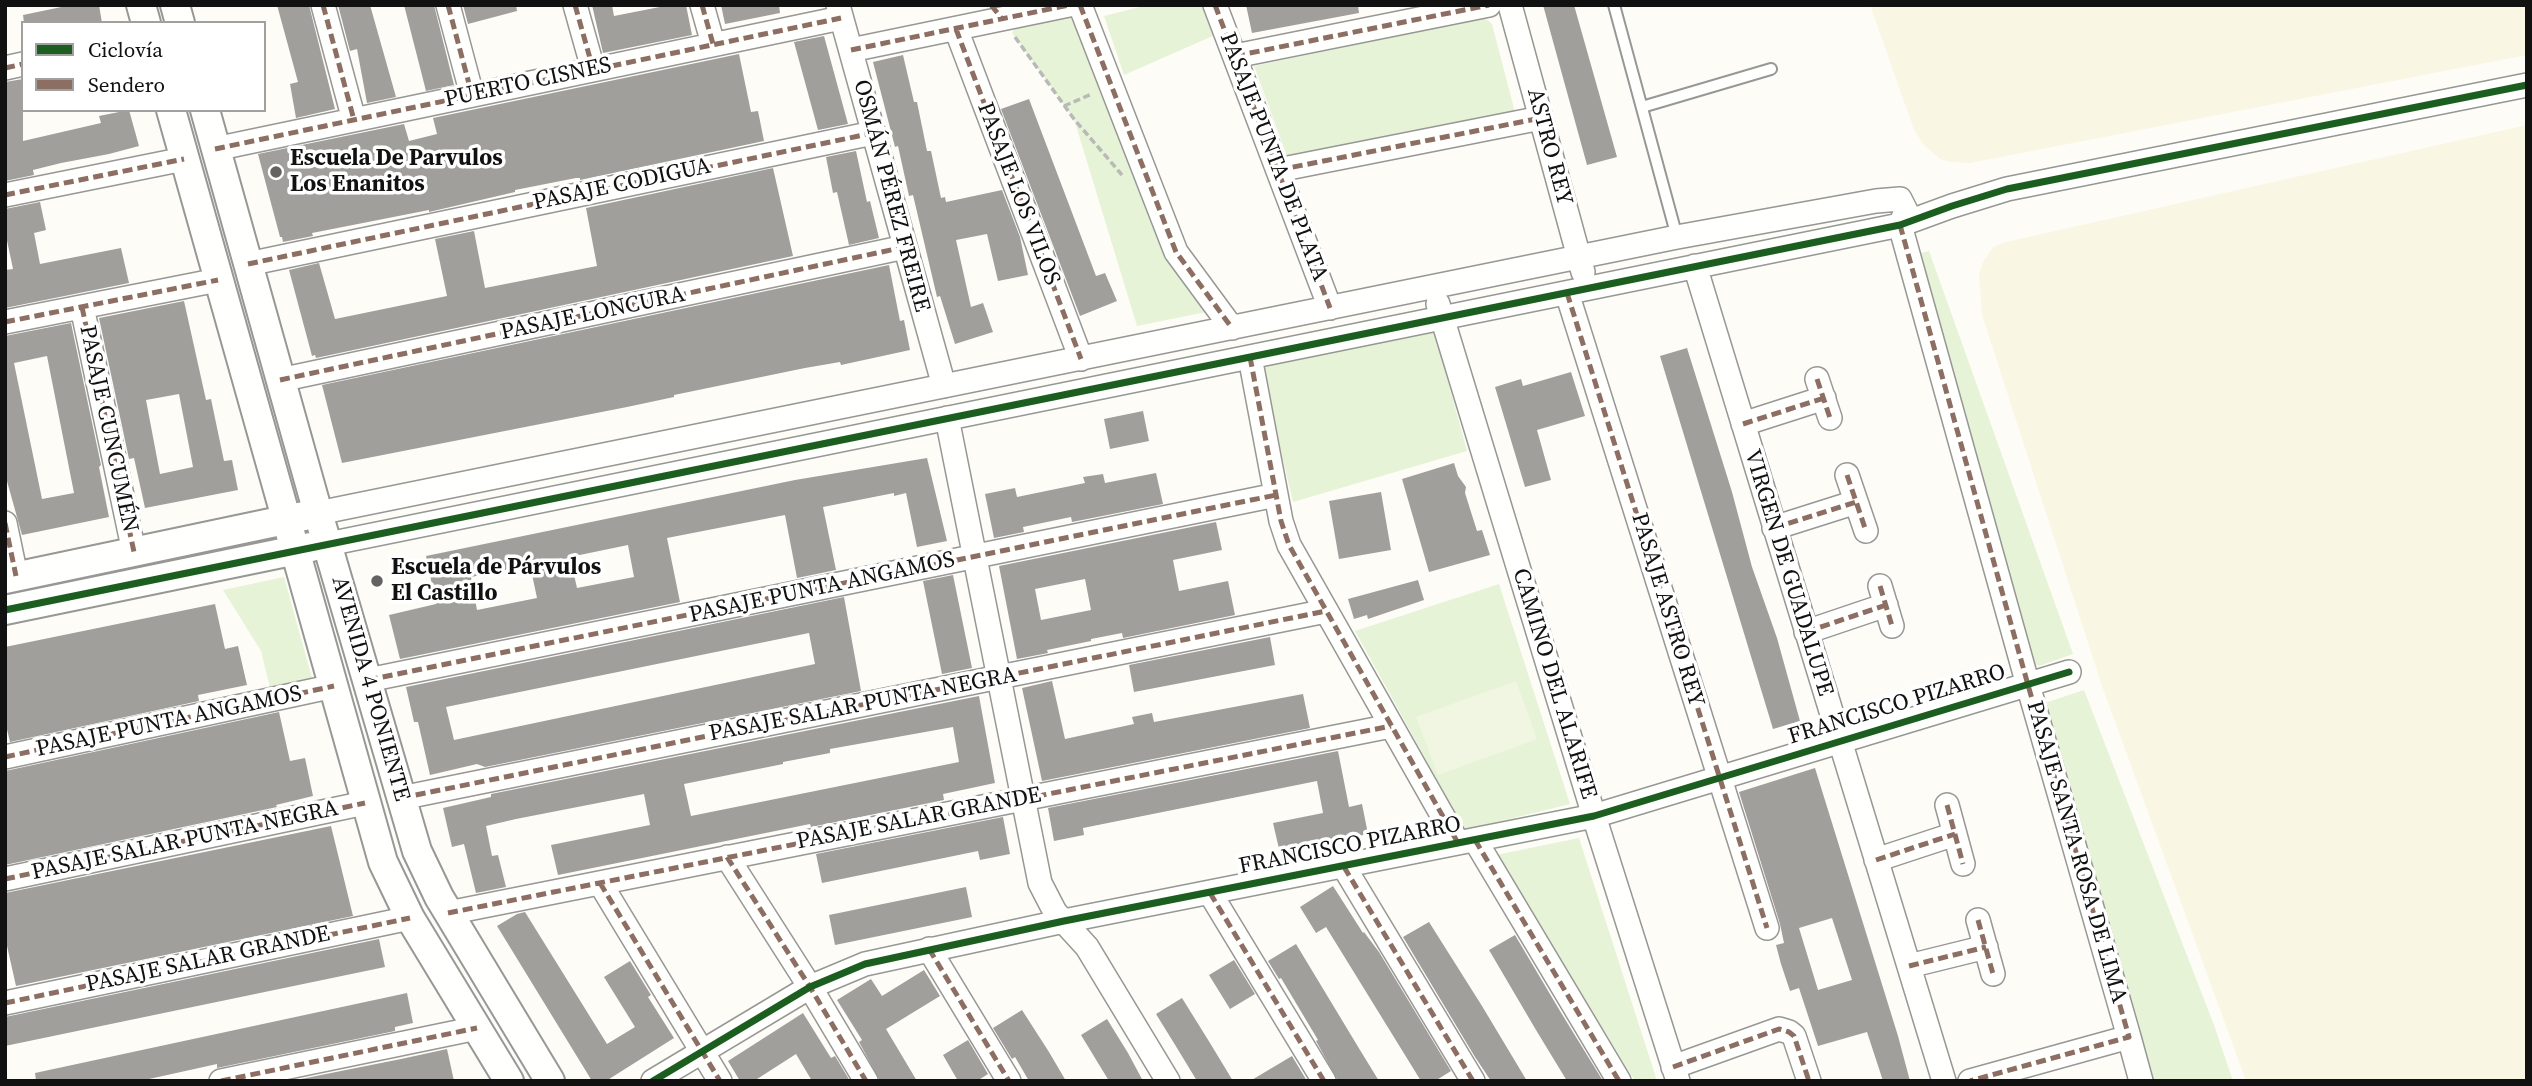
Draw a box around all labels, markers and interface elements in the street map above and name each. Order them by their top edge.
legend [21,21,266,112]
street label: PASAJE PUNTA DE PLATA [1213,29,1333,285]
text: Ciclovía [88,35,163,64]
street label: PUERTO CISNES [442,52,614,114]
text: Sendero [88,70,165,99]
street label: OSMÁN PÉREZ FREIRE [847,77,935,315]
street label: ASTRO REY [1520,86,1578,208]
street label: PASAJE LOS VILOS [970,99,1066,289]
place label: Escuela De Parvulos Los Enanitos [290,145,503,199]
street label: PASAJE CODIGUA [531,153,713,217]
marker: Escuela De Parvulos Los Enanitos [268,164,284,180]
street label: PASAJE LONCURA [498,281,688,347]
street label: PASAJE CUNCUMÉN [73,323,143,535]
street label: VIRGEN DE GUADALUPE [1737,446,1839,700]
street label: PASAJE ASTRO REY [1624,510,1710,710]
street label: PASAJE PUNTA ANGAMOS [687,546,957,630]
place label: Escuela de Párvulos El Castillo [391,554,601,608]
street label: CAMINO DEL ALARIFE [1506,565,1602,803]
street label: AVENIDA 4 PONIENTE [325,573,415,805]
marker: Escuela de Párvulos El Castillo [369,573,385,589]
street label: FRANCISCO PIZARRO [1785,659,2009,751]
street label: PASAJE SALAR PUNTA NEGRA [707,662,1019,748]
street label: PASAJE PUNTA ANGAMOS [34,680,304,764]
street label: PASAJE SANTA ROSA DE LIMA [2020,698,2132,1006]
street label: PASAJE SALAR GRANDE [794,782,1044,856]
street label: PASAJE SALAR PUNTA NEGRA [29,795,341,887]
street label: FRANCISCO PIZARRO [1236,811,1464,881]
street label: PASAJE SALAR GRANDE [83,921,333,999]

